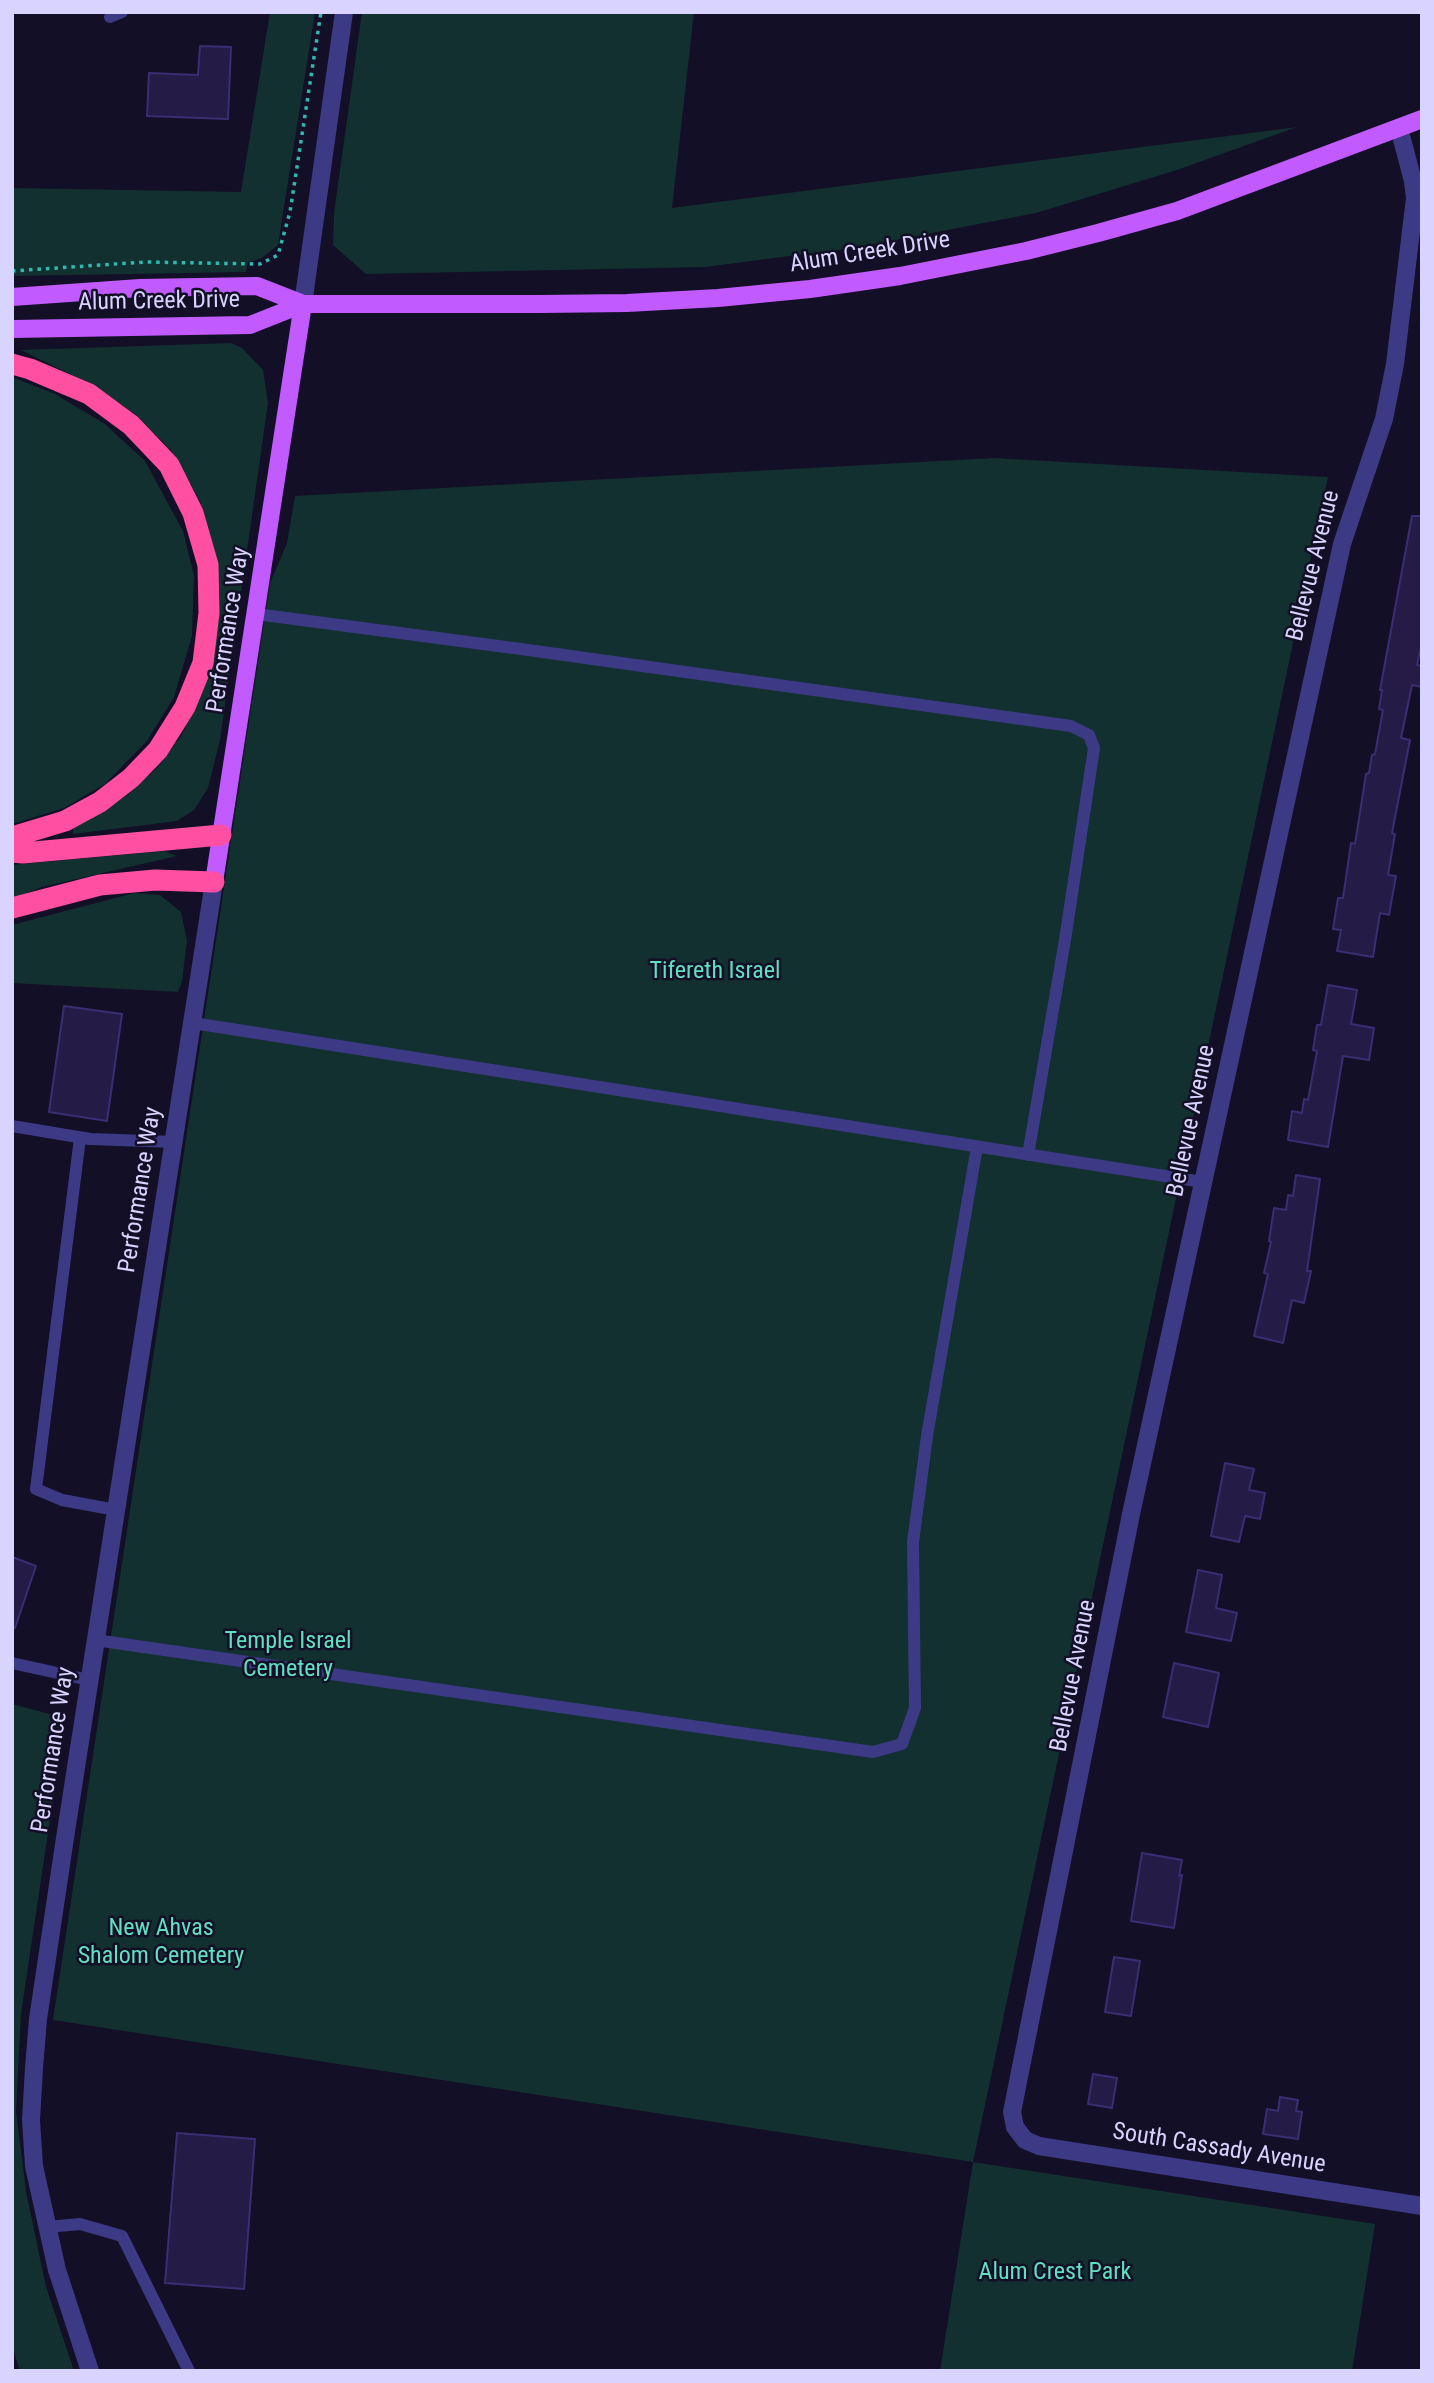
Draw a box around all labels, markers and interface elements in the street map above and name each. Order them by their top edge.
street label: Alum Creek Drive [788,226,952,280]
street label: Alum Creek Drive [78,286,240,318]
street label: Bellevue Avenue [1281,488,1347,644]
street label: Performance Way [202,545,256,715]
park label: Tifereth Israel [649,958,781,986]
street label: Bellevue Avenue [1162,1043,1222,1199]
street label: Performance Way [114,1105,168,1275]
street label: Bellevue Avenue [1045,1598,1103,1754]
park label: Temple Israel Cemetery [225,1628,351,1684]
street label: Performance Way [27,1665,81,1835]
park label: New Ahvas Shalom Cemetery [78,1915,244,1971]
street label: South Cassady Avenue [1110,2118,1328,2180]
park label: Alum Crest Park [979,2259,1131,2287]

